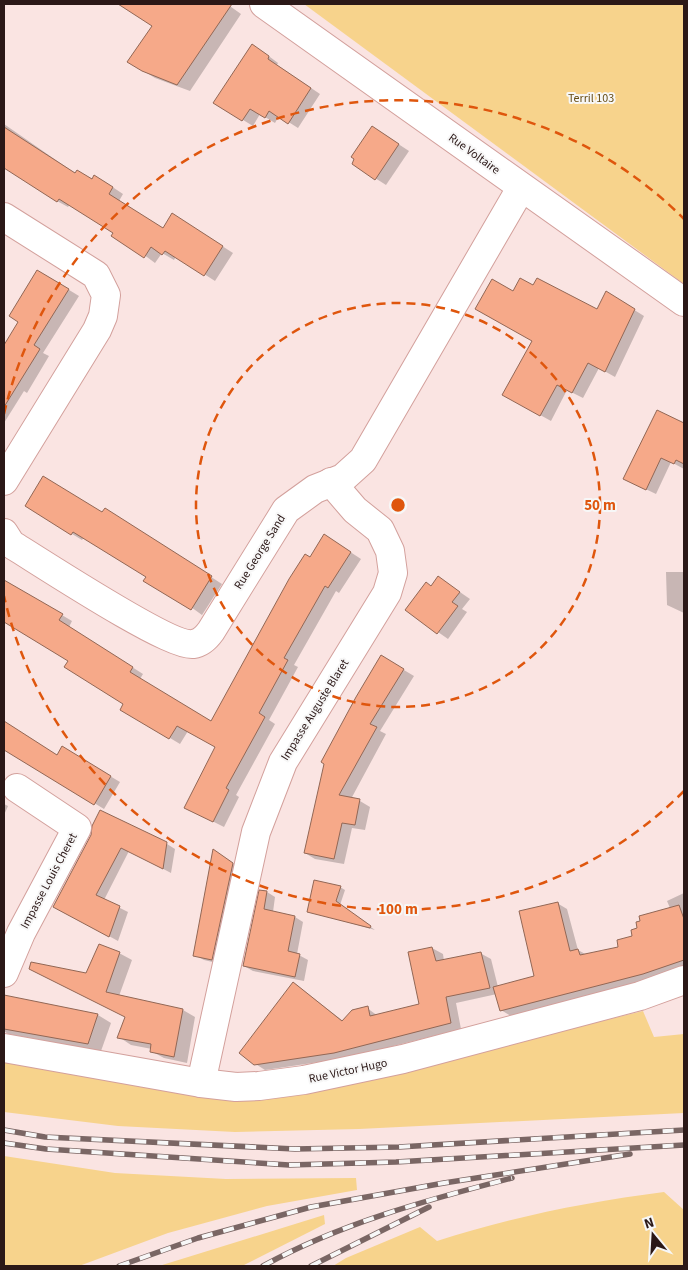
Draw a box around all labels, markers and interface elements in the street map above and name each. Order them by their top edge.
park label: Terril 103 [568,90,614,107]
street label: Rue Voltaire [445,129,503,179]
text: 50 m [584,495,616,516]
centre of rings [389,496,407,514]
street label: Rue George Sand [230,511,290,593]
street label: Impasse Auguste Blaret [277,656,353,764]
street label: Impasse Louis Cheret [17,830,81,932]
text: 100 m [378,899,418,920]
street label: Rue Victor Hugo [307,1054,389,1088]
north arrow [628,1210,678,1260]
text: N [642,1213,657,1235]

